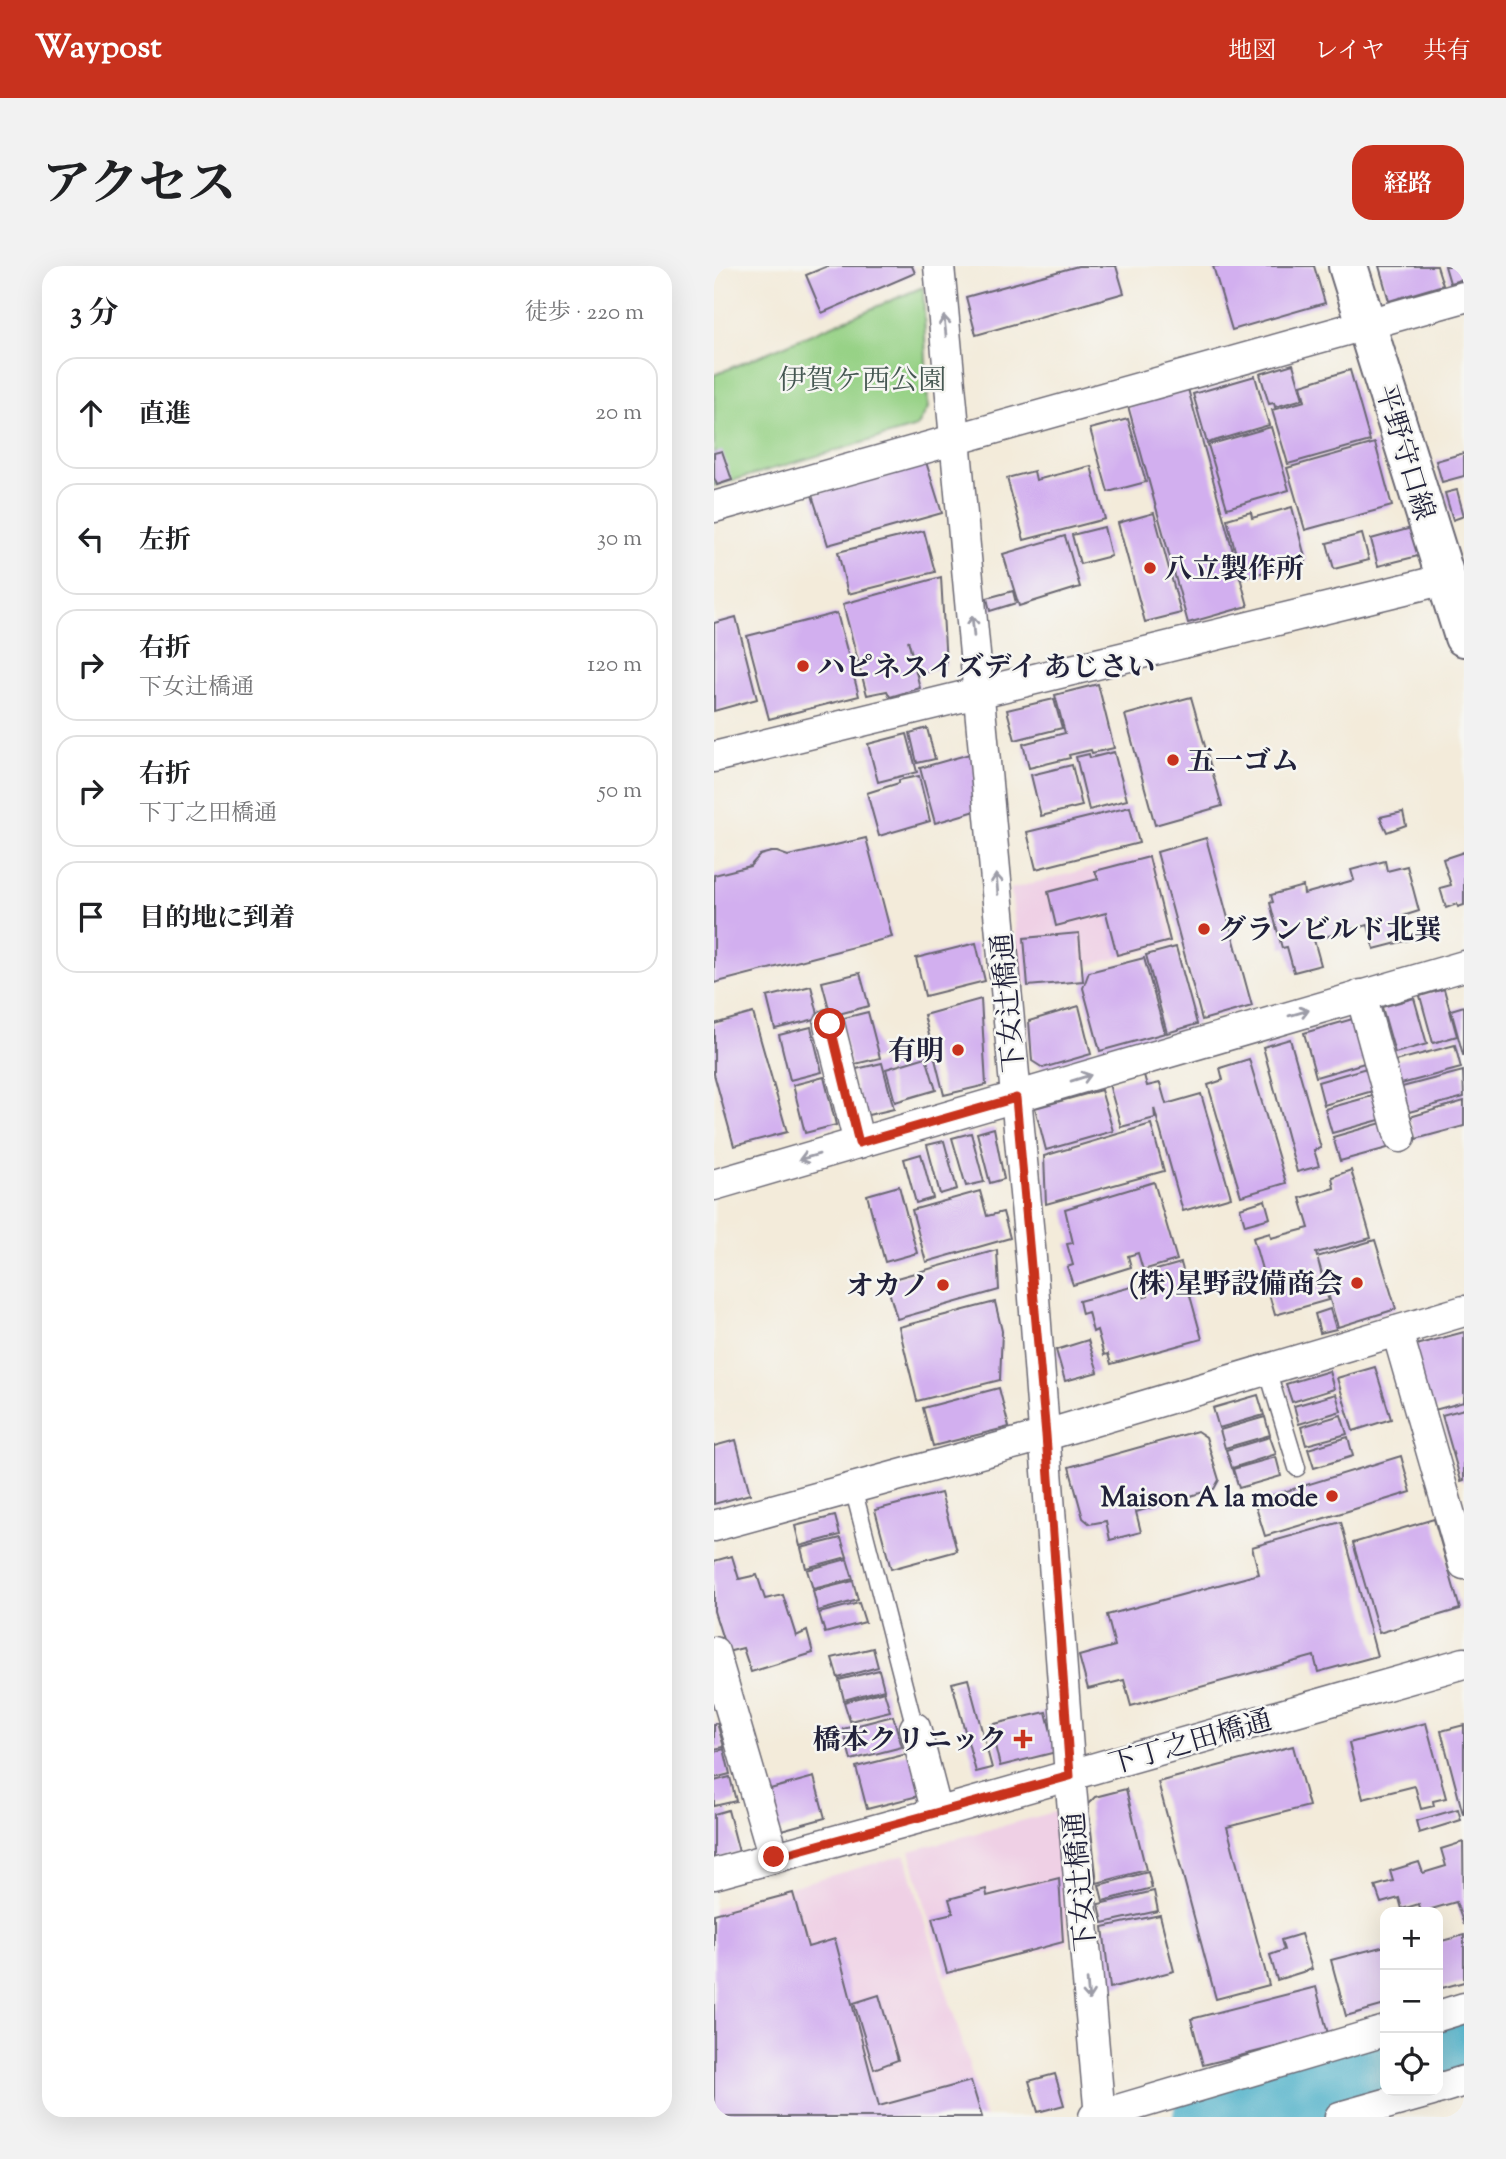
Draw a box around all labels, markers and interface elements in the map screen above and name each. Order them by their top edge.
text: Waypost [35,25,162,73]
text: 地図 [1228,35,1276,69]
text: レイヤ [1314,35,1385,69]
text: 共有 [1423,35,1471,69]
button: 経路 [1352,145,1464,220]
text: アクセス [42,152,237,222]
text: 3 分 [70,293,119,336]
text: 徒歩 · 220 m [525,297,644,330]
one-way arrow [938,315,951,338]
park label: 伊賀ケ西公園 [778,362,946,402]
street label: 平野守口線 [1364,380,1443,526]
icon: ahead [72,394,110,432]
text: 直進 [139,397,191,434]
text: 20 m [595,397,642,430]
icon: left [72,520,110,558]
text: 左折 [139,523,191,560]
text: 30 m [597,523,642,556]
place label: 八立製作所 [1164,551,1304,591]
marker: 八立製作所 [1142,560,1158,576]
one-way arrow [966,615,979,638]
text: 右折 [139,631,191,668]
icon: right [72,646,110,684]
text: 120 m [587,649,642,682]
place label: ハピネスイズデイ あじさい [817,649,1156,689]
marker: ハピネスイズデイ あじさい [795,658,811,674]
text: 下女辻橋通 [139,672,254,705]
place label: 五一ゴム [1187,743,1299,783]
marker: 五一ゴム [1165,752,1181,768]
text: 右折 [139,757,191,794]
icon: right [72,772,110,810]
text: 50 m [598,775,642,808]
text: 下丁之田橋通 [139,798,277,831]
one-way arrow [990,873,1003,895]
icon: arrive [72,898,110,936]
text: 目的地に到着 [139,901,295,938]
place label: グランビルド北巽 [1218,912,1442,952]
marker: グランビルド北巽 [1196,921,1212,937]
street label: 下女辻橋通 [984,931,1036,1074]
one-way arrow [1288,1006,1310,1019]
route start [814,1008,845,1039]
place label: 有明 [888,1033,944,1073]
marker: 有明 [950,1042,966,1058]
one-way arrow [1070,1071,1092,1083]
one-way arrow [798,1152,820,1165]
place label: (株)星野設備商会 [1129,1266,1343,1306]
place label: オカノ [846,1268,929,1308]
marker: (株)星野設備商会 [1349,1275,1365,1291]
marker: オカノ [935,1277,951,1293]
place label: Maison A la mode [1100,1479,1318,1519]
marker: Maison A la mode [1324,1488,1340,1504]
street label: 下丁之田橋通 [1105,1702,1277,1786]
place label: 橋本クリニック [813,1722,1007,1762]
marker: 橋本クリニック [1013,1729,1033,1749]
street label: 下女辻橋通 [1056,1810,1108,1953]
route end [758,1841,789,1872]
map controls [1380,1907,1443,2096]
button: + [1380,1907,1443,1970]
button: − [1380,1970,1443,2033]
one-way arrow [1082,1978,1095,2001]
button: locate [1380,2033,1443,2096]

